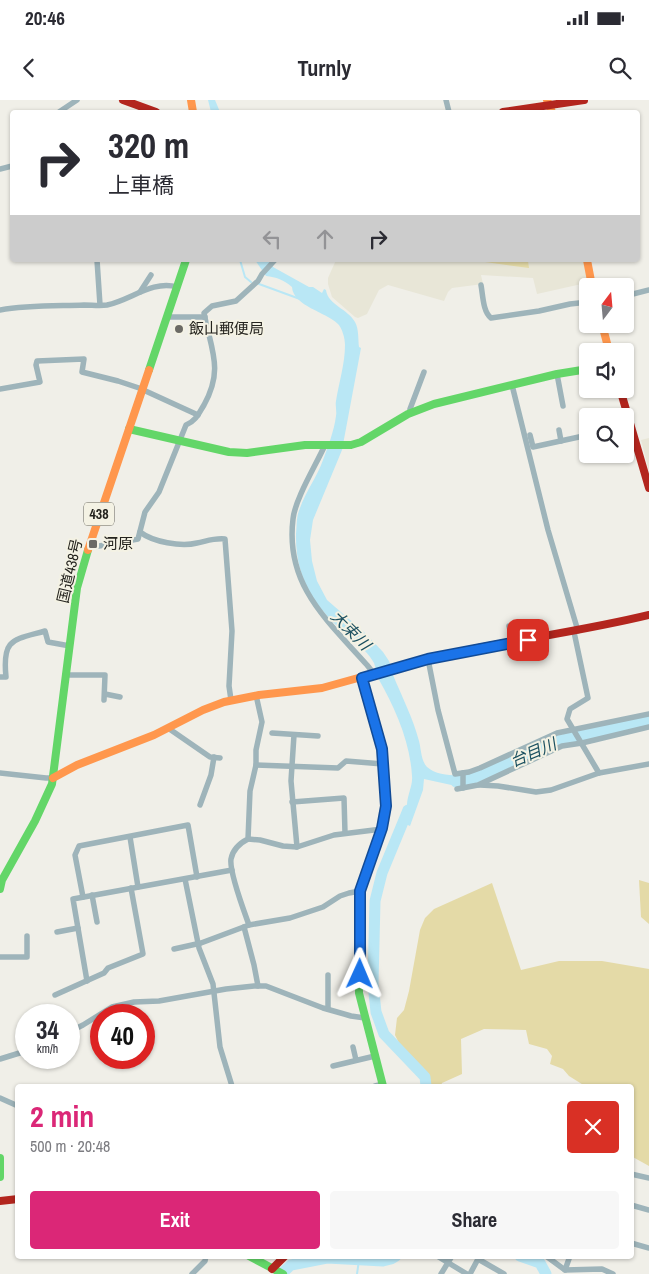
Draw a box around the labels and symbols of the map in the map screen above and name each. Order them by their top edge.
north arrow [579,278,634,332]
place label: 飯山郵便局 [189,318,264,339]
marker: 飯山郵便局 [173,323,185,335]
road number: 438 [84,502,114,526]
place label: 河原 [103,533,133,554]
street label: 国道438号 [52,537,87,605]
marker: 河原 [87,538,99,550]
water label: 大束川 [326,605,377,656]
pin [507,619,549,661]
water label: 台目川 [507,732,561,772]
position arrow [333,947,385,999]
speed limit sign: 40 [90,1004,155,1069]

